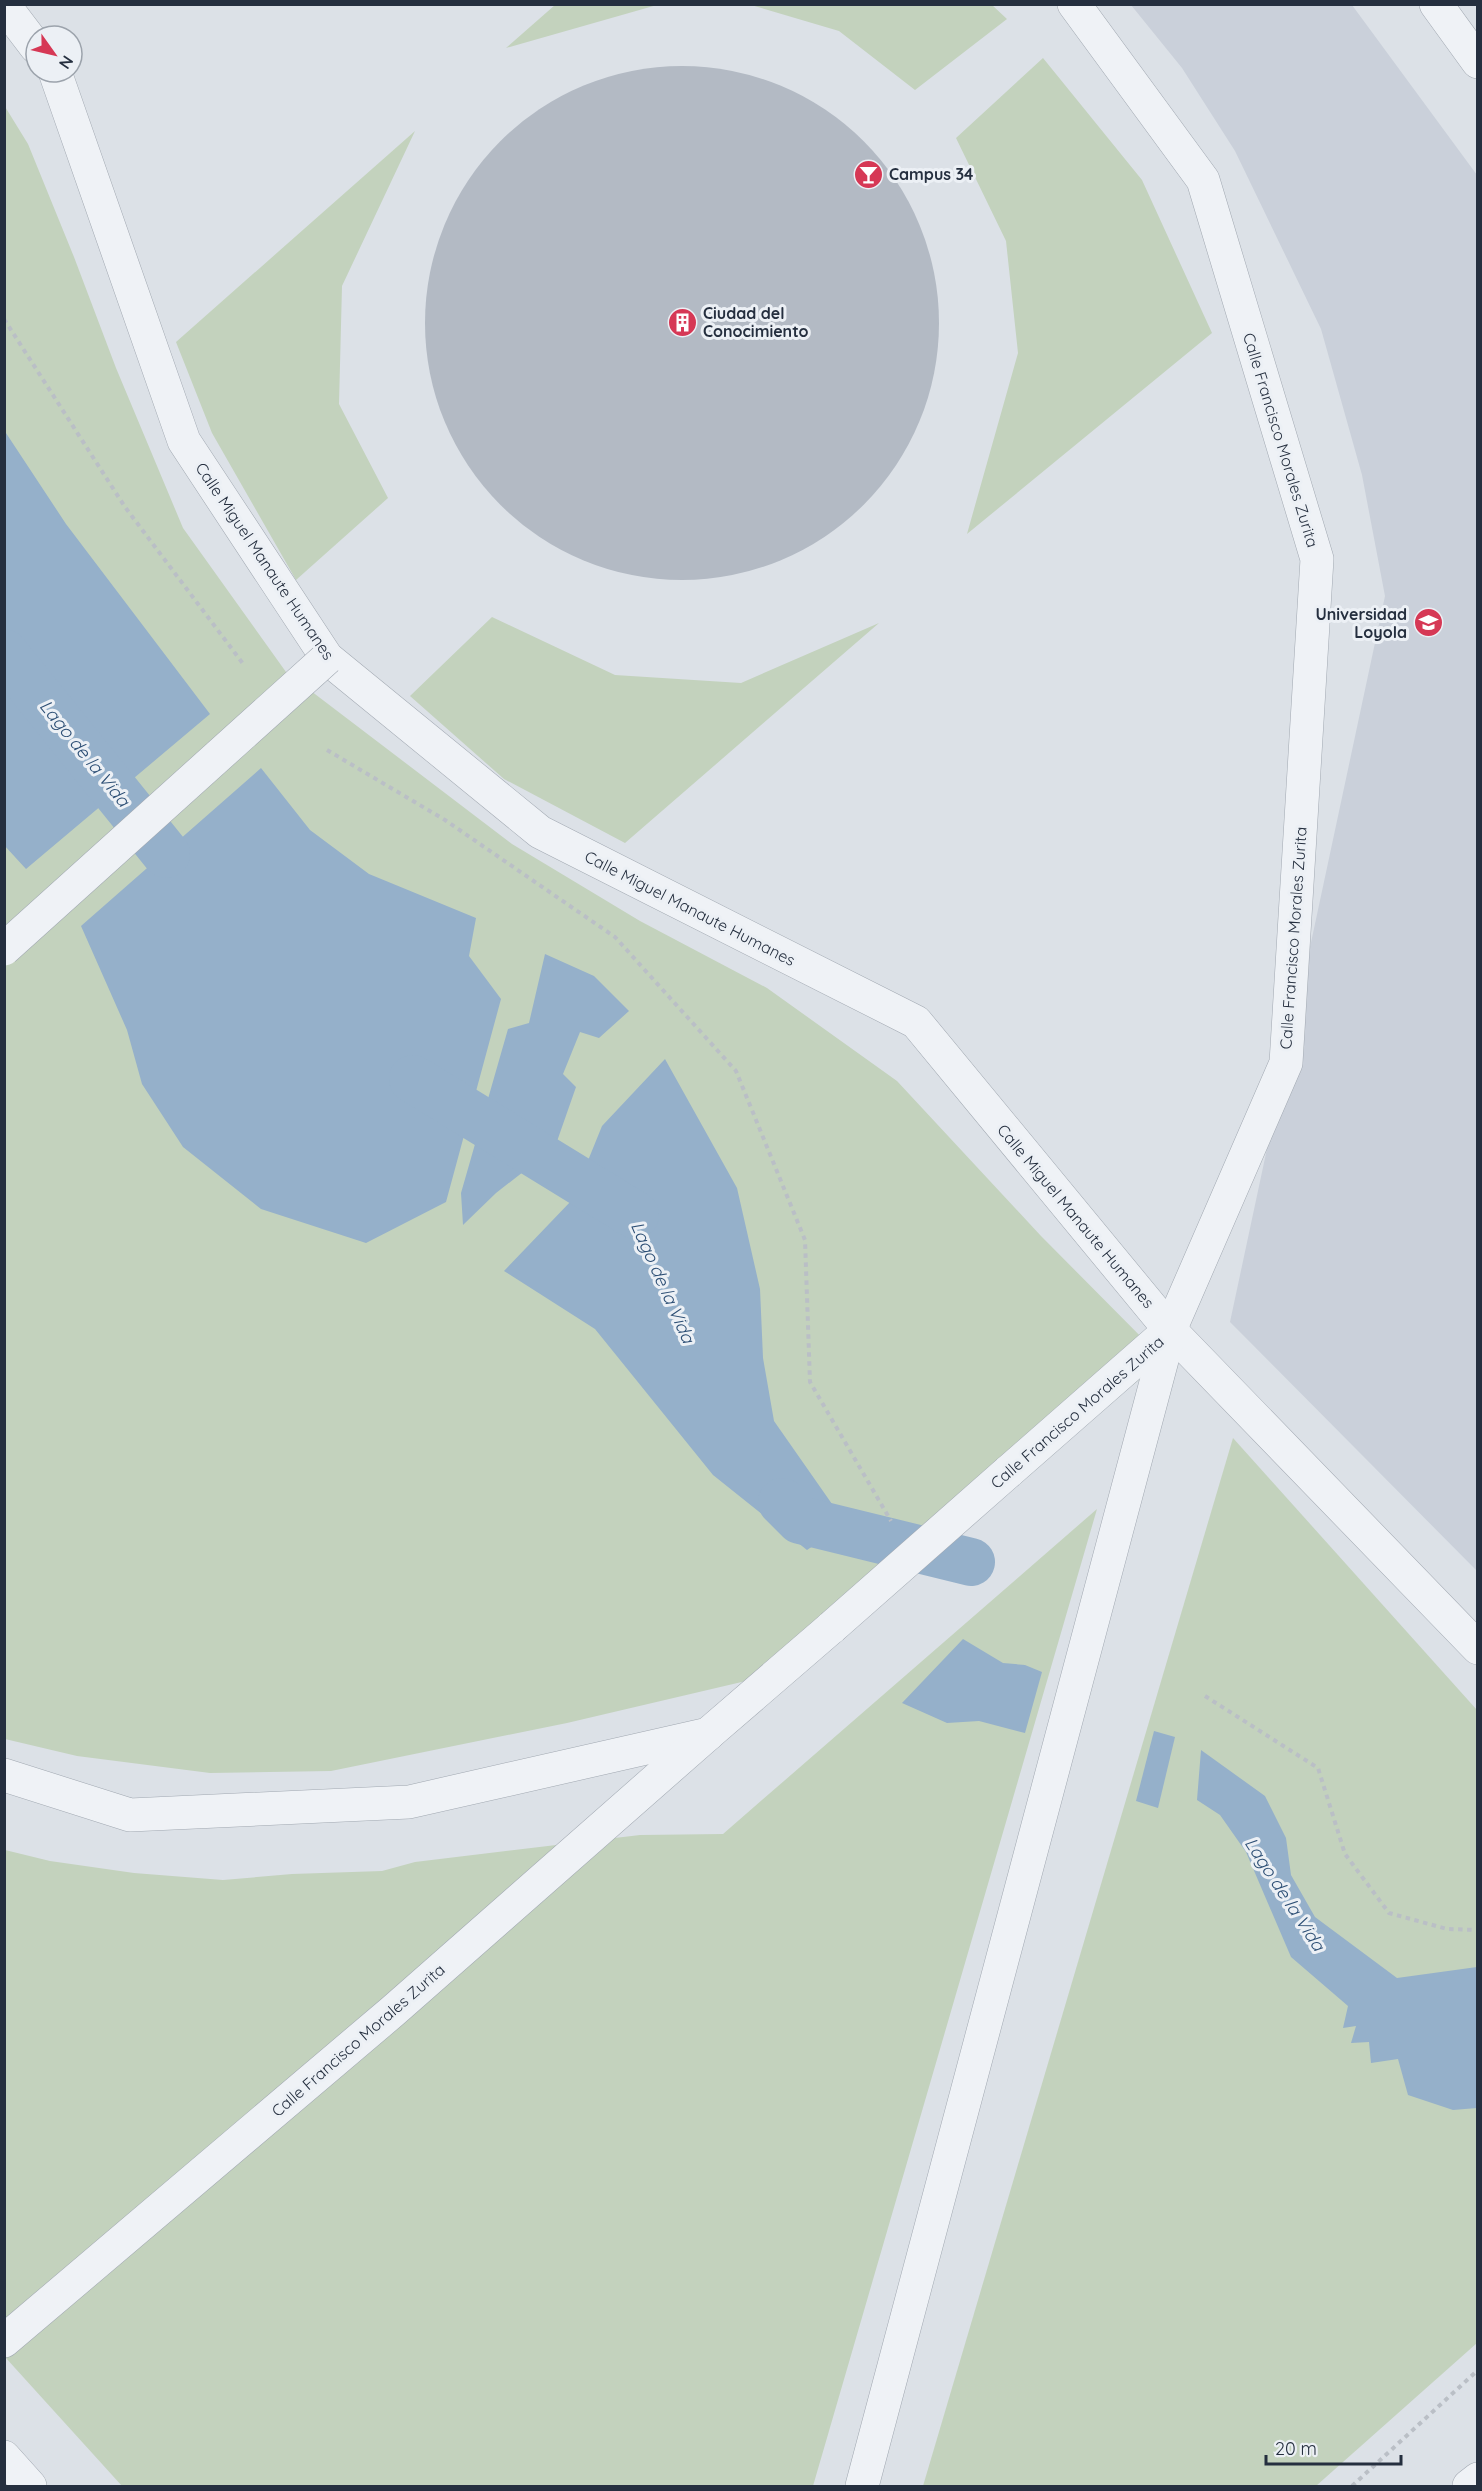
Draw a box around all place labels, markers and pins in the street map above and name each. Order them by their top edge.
bar icon: Campus 34 [852,158,884,190]
place label: Campus 34 [889,164,974,184]
place label: Ciudad del Conocimiento [703,303,809,341]
building icon: Ciudad del Conocimiento [666,306,698,338]
place label: Universidad Loyola [1315,604,1407,642]
school or university icon: Universidad Loyola [1412,607,1444,639]

